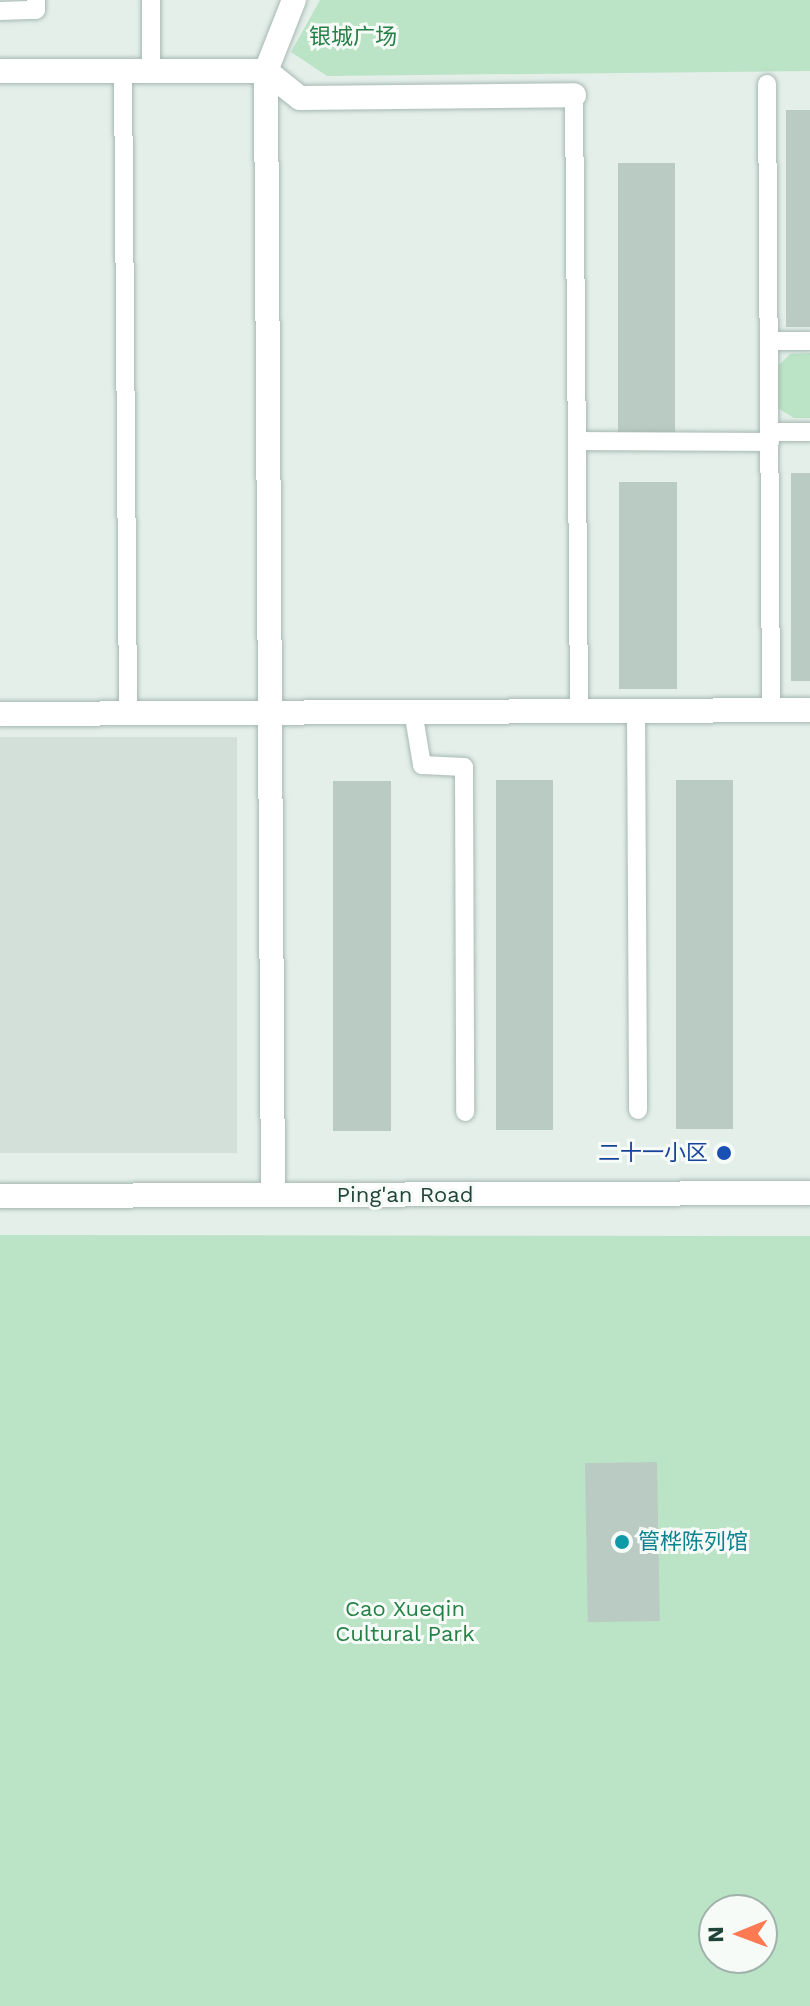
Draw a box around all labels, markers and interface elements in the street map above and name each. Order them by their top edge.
park label: 银城广场 [309,24,397,50]
place label: 二十一小区 [598,1140,708,1166]
marker: 二十一小区 [715,1144,733,1162]
street label: Ping'an Road [337,1182,473,1208]
place label: 管桦陈列馆 [638,1529,748,1555]
marker: 管桦陈列馆 [613,1533,631,1551]
park label: Cao Xueqin Cultural Park [335,1595,475,1646]
north arrow [698,1894,778,1974]
text: N [703,1926,728,1943]

